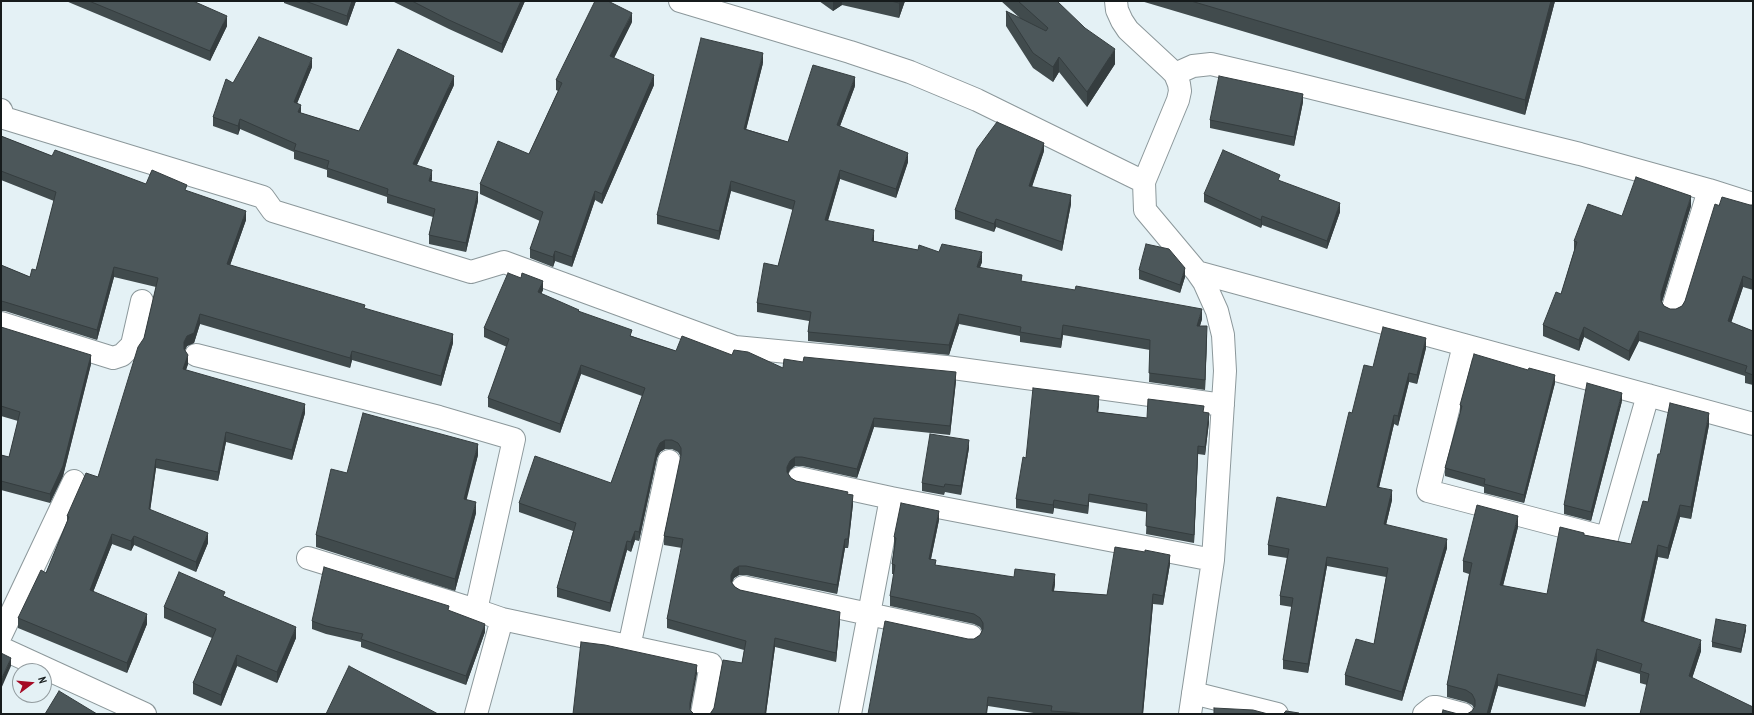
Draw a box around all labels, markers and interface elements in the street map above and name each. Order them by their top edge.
north arrow [12,663,52,703]
text: N [35,675,50,685]

